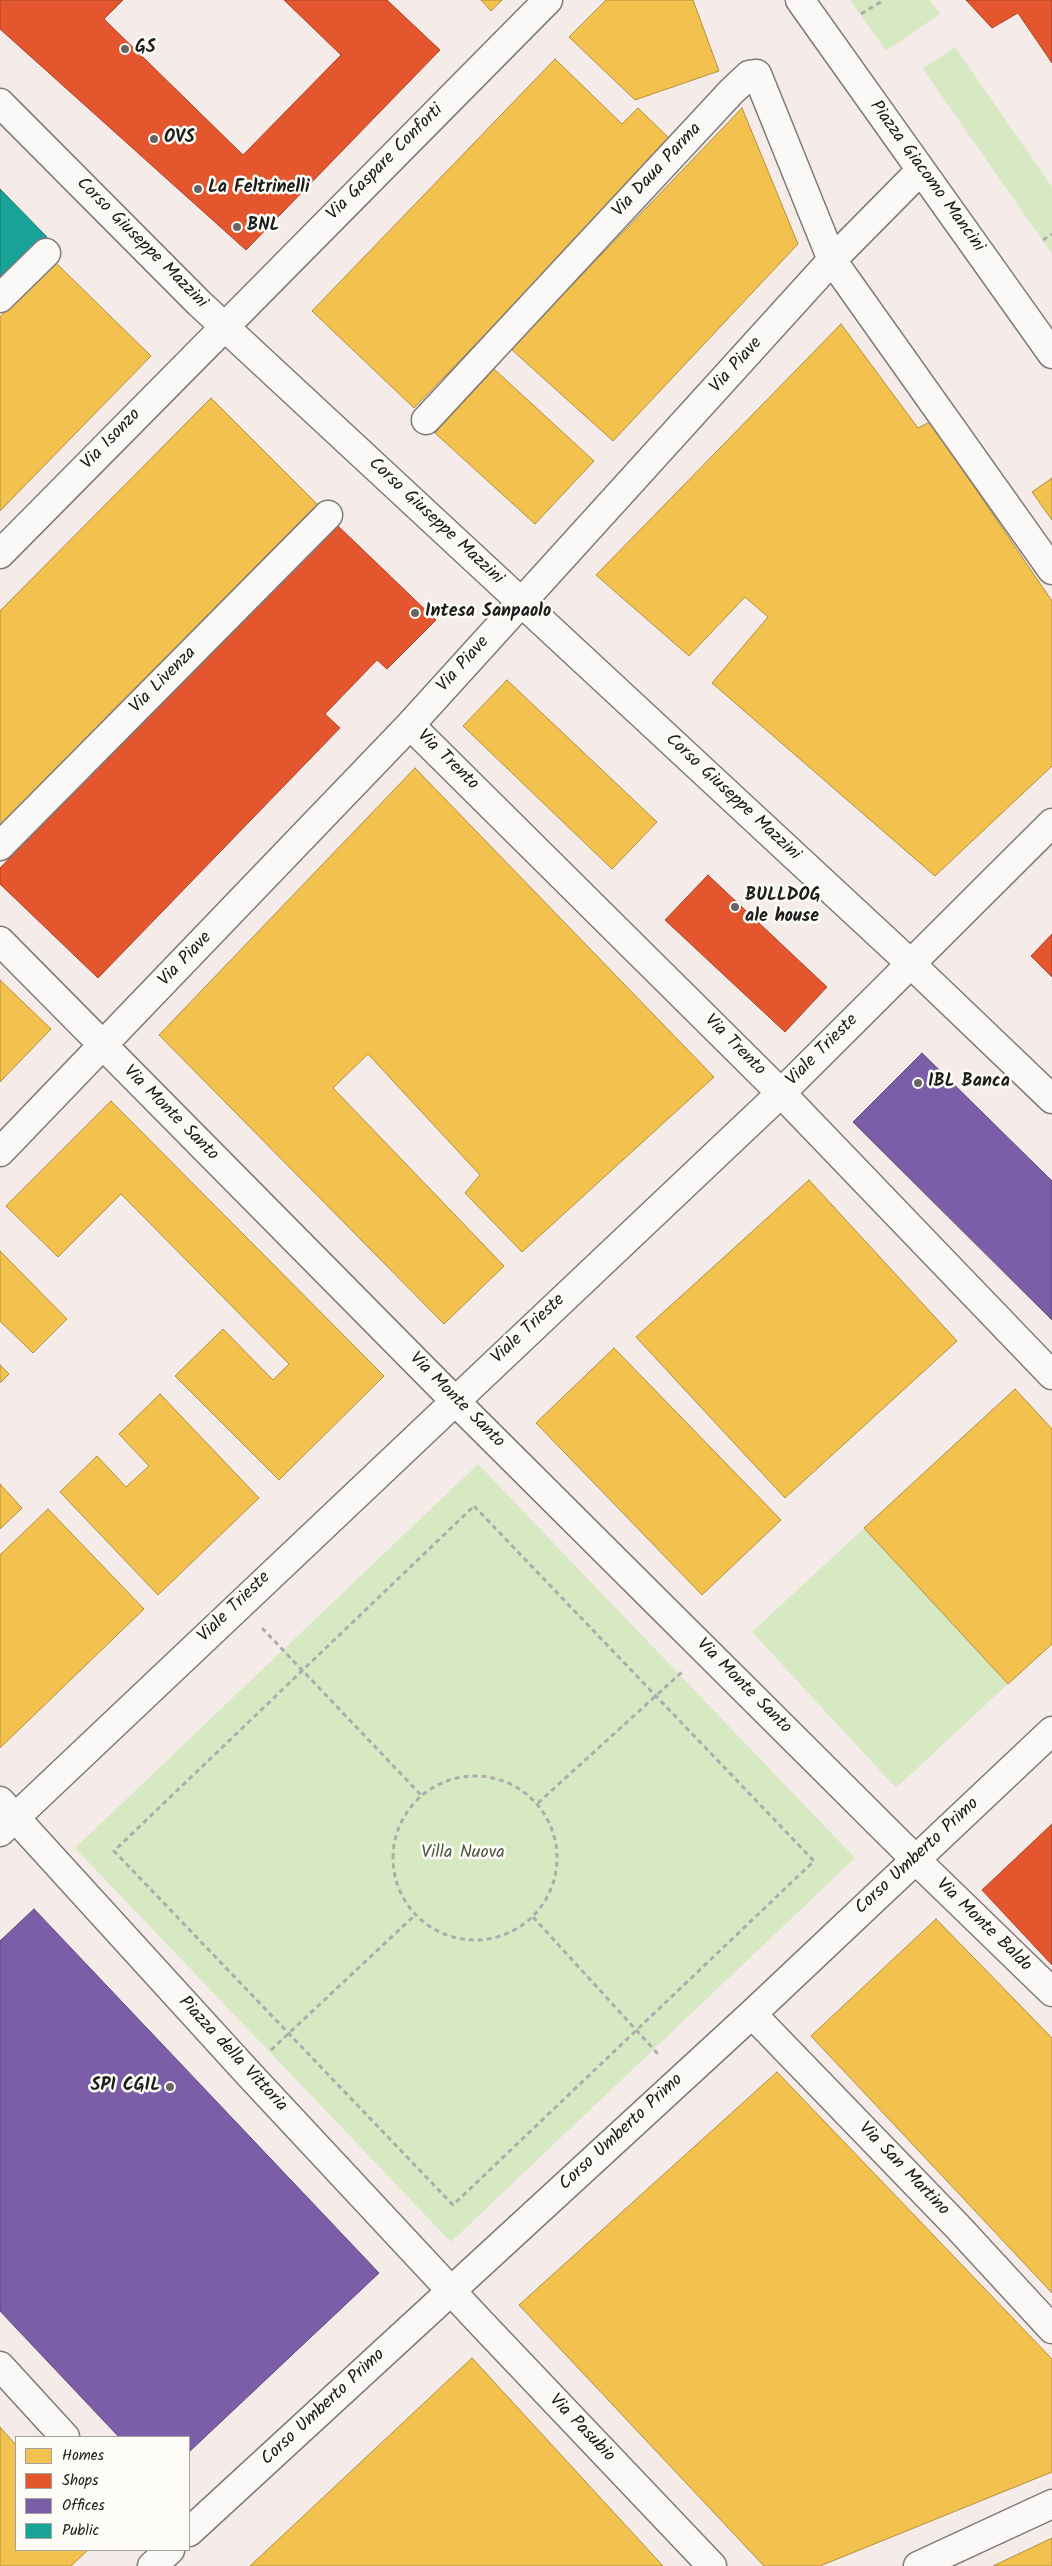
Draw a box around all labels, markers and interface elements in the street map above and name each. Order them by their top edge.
place label: GS [135,38,156,60]
marker: GS [119,43,131,55]
street label: Piazza Giacomo Mancini [864,97,988,257]
street label: Via Gaspare Conforti [323,100,449,226]
street label: Via Daua Parma [609,119,707,223]
place label: OVS [164,128,195,150]
marker: OVS [148,133,160,145]
street label: Corso Giuseppe Mazzini [71,174,211,314]
place label: La Feltrinelli [208,178,310,200]
marker: La Feltrinelli [192,183,204,195]
place label: BNL [247,216,279,238]
marker: BNL [231,221,243,233]
street label: Via Piave [706,334,768,398]
street label: Via Isonzo [78,405,146,475]
street label: Corso Giuseppe Mazzini [363,454,507,590]
place label: Intesa Sanpaolo [425,602,551,624]
marker: Intesa Sanpaolo [409,607,421,619]
street label: Via Piave [433,633,495,697]
street label: Via Livenza [126,643,202,719]
street label: Via Trento [411,726,483,796]
street label: Corso Giuseppe Mazzini [660,730,804,866]
place label: BULLDOG ale house [745,886,820,929]
marker: BULLDOG ale house [729,901,741,913]
street label: Via Piave [155,928,217,992]
street label: Via Trento [699,1011,769,1081]
street label: Viale Trieste [783,1011,863,1091]
street label: Via Monte Santo [118,1062,222,1166]
place label: IBL Banca [928,1072,1010,1094]
marker: IBL Banca [912,1077,924,1089]
street label: Viale Trieste [488,1290,570,1370]
street label: Via Monte Santo [404,1349,508,1453]
street label: Viale Trieste [194,1568,276,1648]
street label: Via Monte Santo [691,1635,795,1739]
street label: Corso Umberto Primo [852,1794,984,1920]
park label: Villa Nuova [421,1843,505,1865]
street label: Via Monte Baldo [930,1875,1036,1977]
street label: Piazza della Vittoria [173,1993,291,2117]
street label: Corso Umberto Primo [556,2070,688,2196]
place label: SPI CGIL [90,2076,160,2098]
marker: SPI CGIL [164,2081,176,2093]
street label: Via San Martino [853,2119,953,2221]
street label: Corso Umberto Primo [258,2345,390,2471]
street label: Via Pasubio [543,2391,619,2467]
legend [15,2436,190,2551]
text: Homes [62,2444,104,2468]
text: Shops [62,2469,98,2493]
text: Offices [62,2494,105,2518]
text: Public [62,2519,99,2543]

